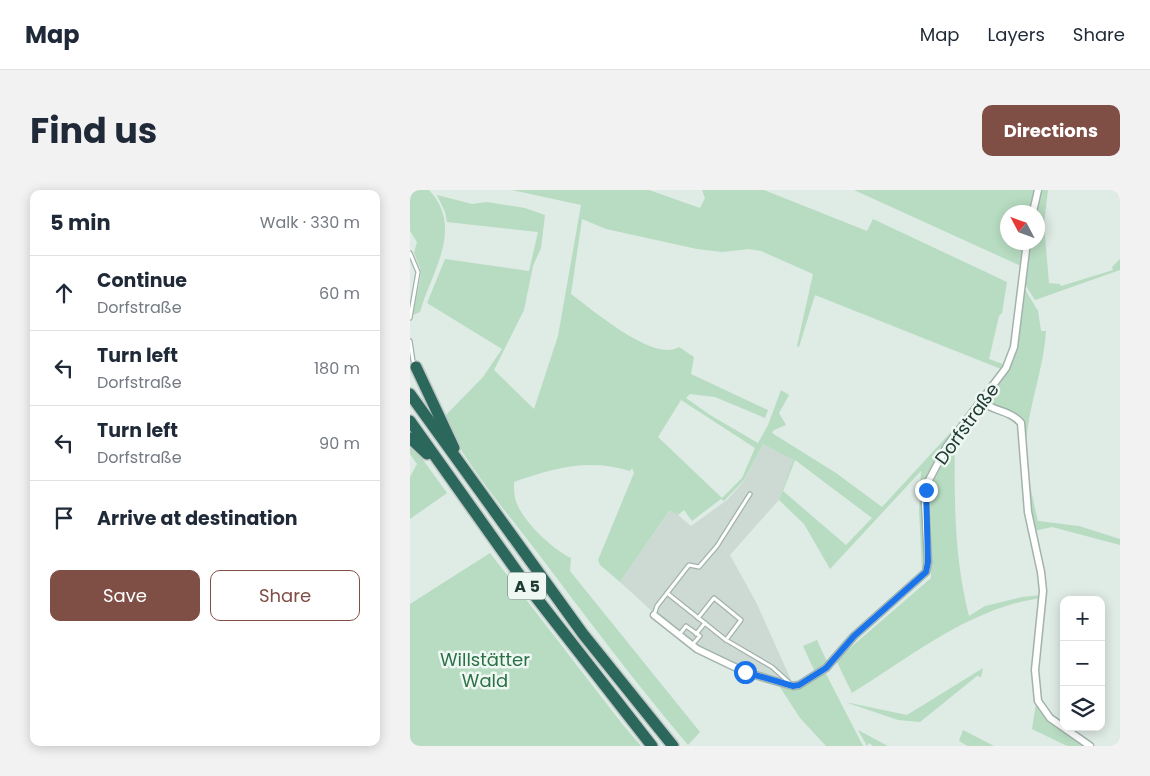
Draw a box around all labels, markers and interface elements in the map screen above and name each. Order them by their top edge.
text: Map [25,18,80,51]
text: Map [920,22,960,47]
text: Layers [988,22,1045,47]
text: Share [1073,22,1125,47]
button: Directions [982,105,1120,156]
text: Find us [30,106,157,155]
north arrow [1000,205,1045,250]
text: 5 min [50,208,111,237]
text: Walk · 330 m [260,211,360,234]
text: Continue [97,267,187,294]
icon: ahead [50,279,78,307]
text: 60 m [319,282,360,305]
text: Dorfstraße [97,296,182,319]
text: Turn left [97,342,178,369]
icon: left [50,354,78,382]
text: 180 m [314,357,360,380]
text: Dorfstraße [97,371,182,394]
street label: Dorfstraße [929,378,1005,470]
text: Turn left [97,417,178,444]
icon: left [50,429,78,457]
text: 90 m [319,432,360,455]
text: Dorfstraße [97,446,182,469]
route end [915,479,938,502]
icon: arrive [50,504,78,532]
text: Arrive at destination [97,505,298,532]
button: Save [50,570,200,621]
button: Share [210,570,360,621]
road number: A 5 [508,572,546,600]
map controls [1060,596,1105,731]
button: + [1060,596,1105,641]
button: − [1060,641,1105,686]
park label: Willstätter Wald [440,647,530,693]
route start [734,661,757,684]
button: layers [1060,686,1105,731]

